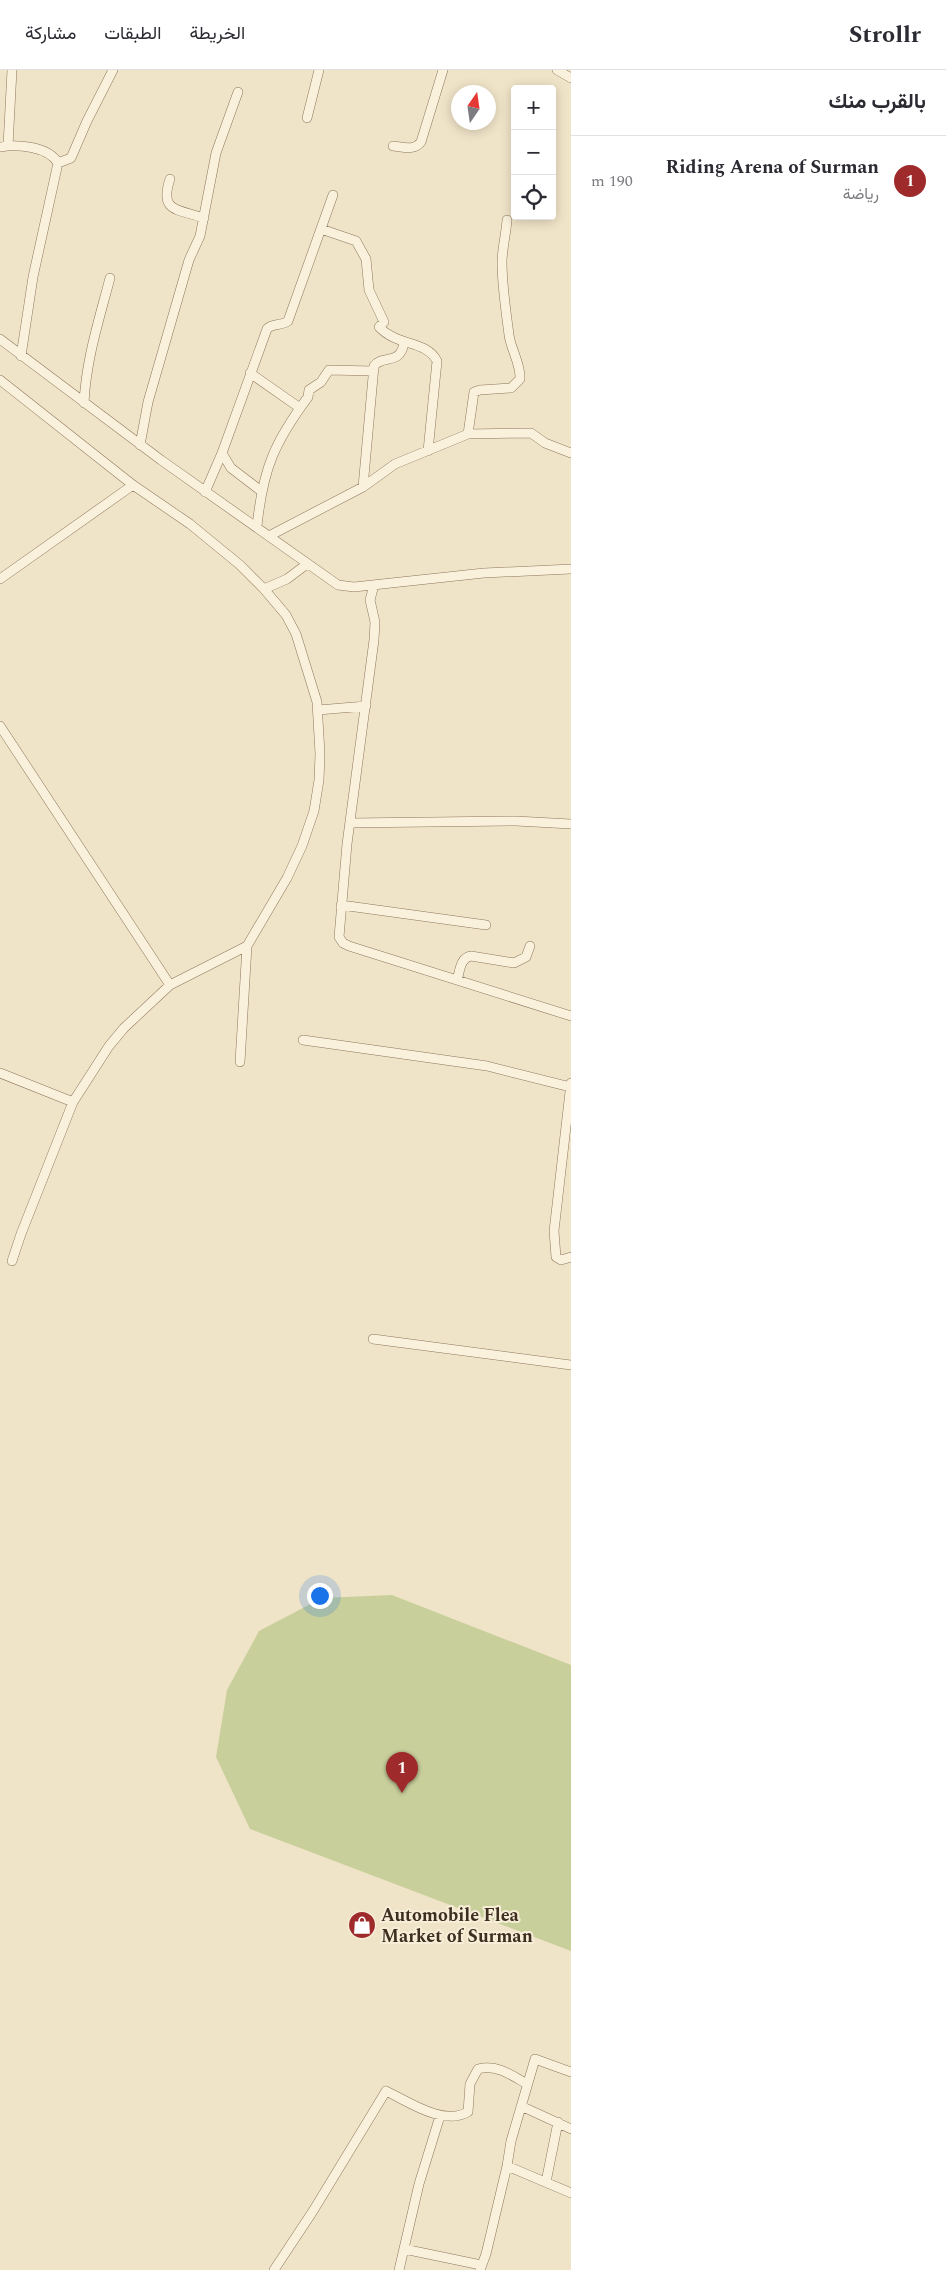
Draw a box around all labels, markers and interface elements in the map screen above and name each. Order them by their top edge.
text: Strollr [849,17,921,53]
text: مشاركة [25,20,76,47]
text: الطبقات [104,20,161,47]
text: الخريطة [189,20,245,47]
north arrow [451,85,496,130]
map controls [511,85,556,220]
button: + [511,85,556,130]
text: بالقرب منك [829,86,926,118]
button: − [511,130,556,175]
text: Riding Arena of Surman [665,153,879,182]
text: 190 m [591,169,633,193]
text: 1 [906,169,915,193]
button: locate [511,175,556,220]
text: رياضة [843,182,879,206]
your location [307,1583,333,1609]
pin: 1 [386,1752,418,1793]
place label: Automobile Flea Market of Surman [381,1902,533,1950]
shop icon: Automobile Flea Market of Surman [347,1910,377,1940]

